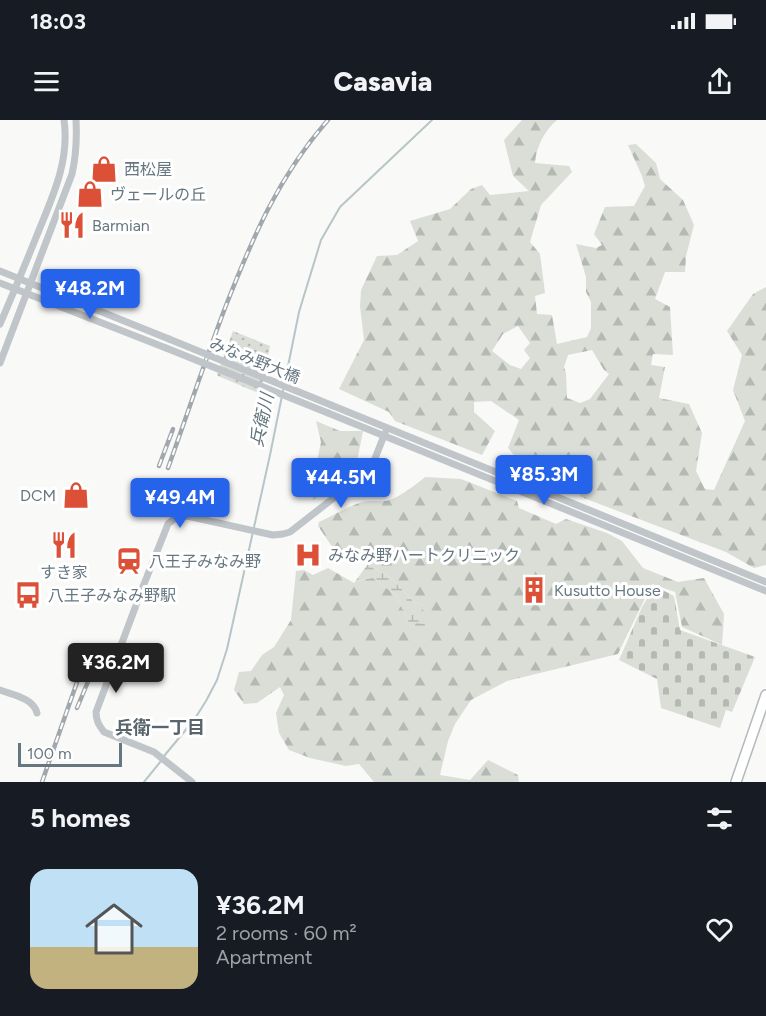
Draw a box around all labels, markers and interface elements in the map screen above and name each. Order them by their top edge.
text: 18:03 [30,8,86,35]
icon: menu [30,65,63,98]
text: Casavia [334,65,432,98]
icon: share [703,65,736,98]
shop icon: 西松屋 [89,154,119,184]
place label: 西松屋 [124,160,172,179]
shop icon: ヴェールの丘 [75,179,105,209]
place label: ヴェールの丘 [110,185,206,204]
restaurant icon: Barmian [57,210,87,240]
place label: Barmian [92,216,150,235]
pin: ¥48.2M [41,269,139,320]
text: ¥48.2M [55,276,125,300]
street label: みなみ野大橋 [207,334,303,387]
water label: 兵衛川 [246,389,279,449]
pin: ¥85.3M [495,455,593,506]
pin: ¥44.5M [292,458,390,509]
text: ¥85.3M [510,462,579,486]
text: ¥44.5M [306,465,376,489]
pin: ¥49.4M [131,478,229,529]
shop icon: DCM [61,480,91,510]
text: ¥49.4M [145,485,215,509]
place label: DCM [20,486,56,505]
restaurant icon: すき家 [49,530,79,560]
hospital icon: みなみ野ハートクリニック [293,540,323,570]
station icon: 八王子みなみ野 [114,546,144,576]
place label: みなみ野ハートクリニック [328,546,520,565]
place label: 八王子みなみ野 [149,552,261,571]
place label: すき家 [40,563,88,582]
building icon: Kusutto House [519,575,549,605]
bus stop icon: 八王子みなみ野駅 [13,580,43,610]
place label: Kusutto House [554,581,661,600]
place label: 八王子みなみ野駅 [48,586,176,605]
pin: ¥36.2M [67,643,165,694]
text: ¥36.2M [82,650,150,674]
district label: 兵衛一丁目 [115,717,205,739]
scale bar [18,740,122,768]
text: 100 m [27,744,72,763]
text: 5 homes [30,802,130,834]
icon: filters [703,802,736,835]
text: ¥36.2M [216,889,305,921]
icon: home [78,893,150,965]
icon: heart [703,913,736,946]
text: 2 rooms · 60 m² [216,921,357,945]
text: Apartment [216,945,313,969]

